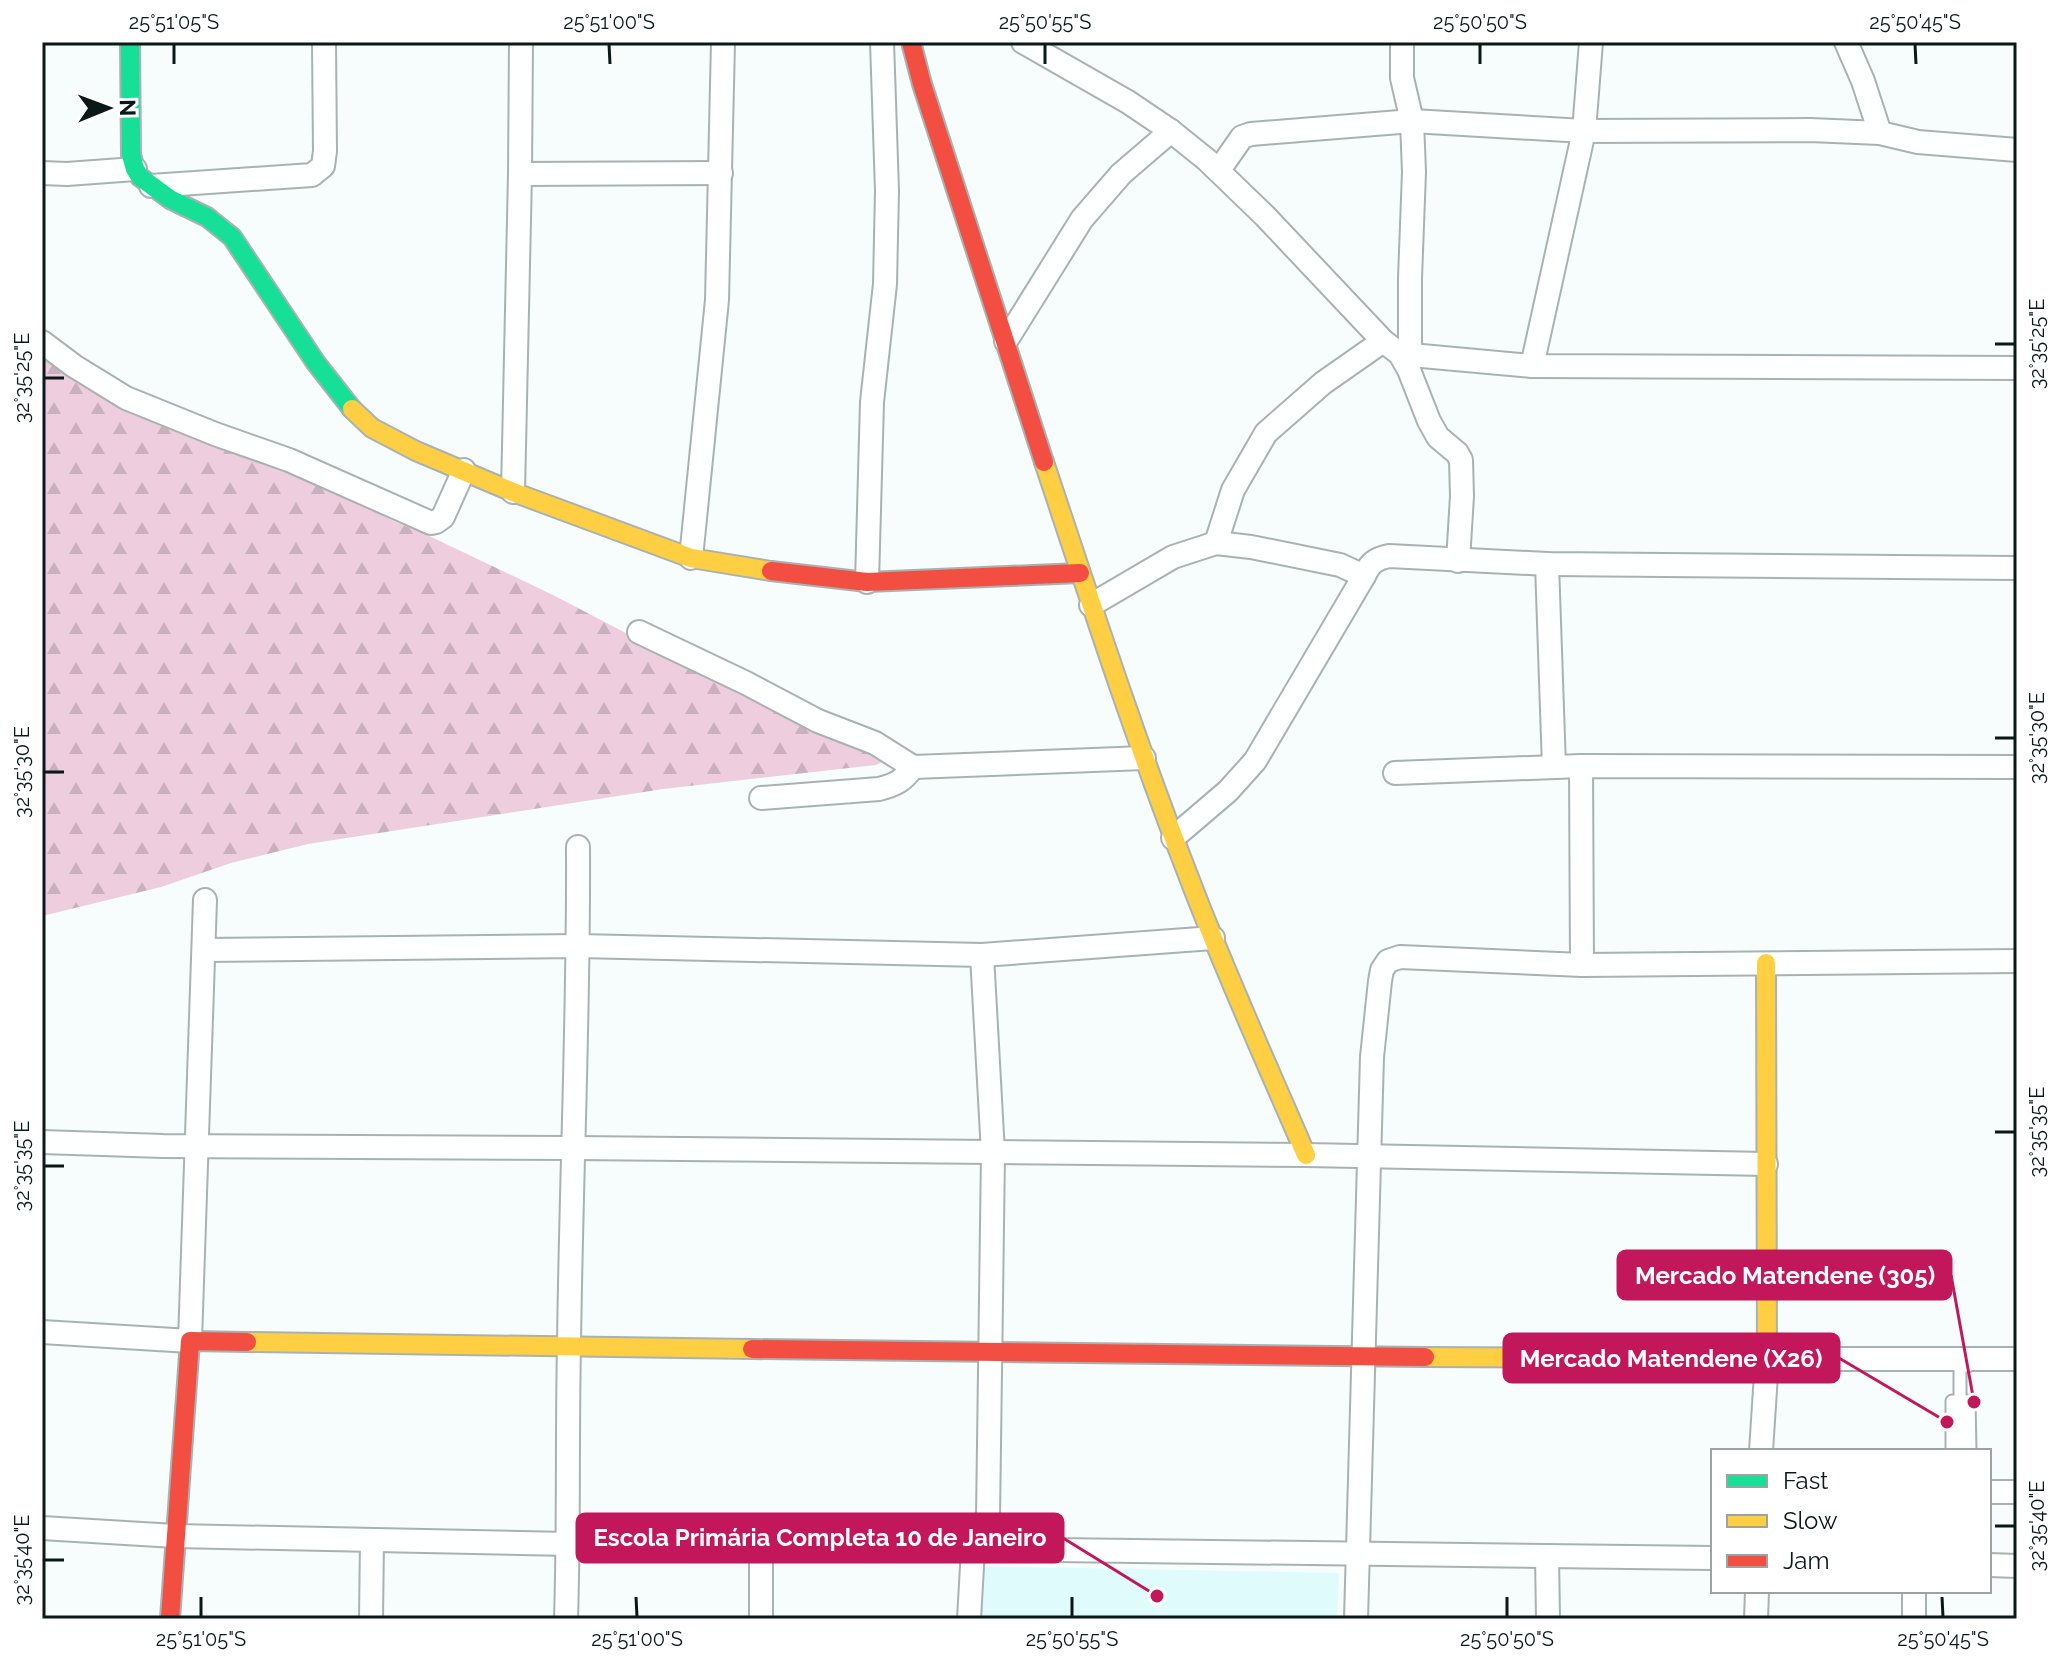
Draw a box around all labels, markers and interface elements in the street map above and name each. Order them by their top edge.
text: 25°51'05"S [129,10,219,34]
text: 25°51'00"S [563,10,655,34]
text: 25°50'55"S [999,10,1091,34]
text: 25°50'50"S [1433,10,1527,34]
text: 25°50'45"S [1869,10,1961,34]
north arrow [68,68,148,148]
text: N [115,99,141,116]
text: 32°35'25"E [2025,299,2049,389]
text: 32°35'25"E [10,333,34,423]
text: 32°35'30"E [2025,692,2049,784]
text: 32°35'30"E [10,726,34,818]
text: 32°35'35"E [2025,1087,2049,1177]
text: 32°35'35"E [10,1121,34,1211]
callout: Mercado Matendene (305) [1618,1251,1951,1299]
text: Mercado Matendene (305) [1635,1261,1935,1290]
callout: Mercado Matendene (X26) [1504,1334,1839,1382]
text: Mercado Matendene (X26) [1520,1344,1822,1373]
legend [1711,1449,1991,1593]
text: Fast [1783,1466,1828,1495]
text: 32°35'40"E [2025,1481,2049,1571]
text: Slow [1783,1506,1838,1535]
callout: Escola Primária Completa 10 de Janeiro [577,1514,1063,1562]
text: 32°35'40"E [10,1515,34,1605]
text: Escola Primária Completa 10 de Janeiro [593,1523,1047,1552]
text: Jam [1783,1546,1829,1575]
text: 25°51'05"S [156,1627,246,1651]
text: 25°51'00"S [591,1627,683,1651]
text: 25°50'55"S [1026,1627,1118,1651]
text: 25°50'50"S [1460,1627,1554,1651]
text: 25°50'45"S [1897,1627,1989,1651]

